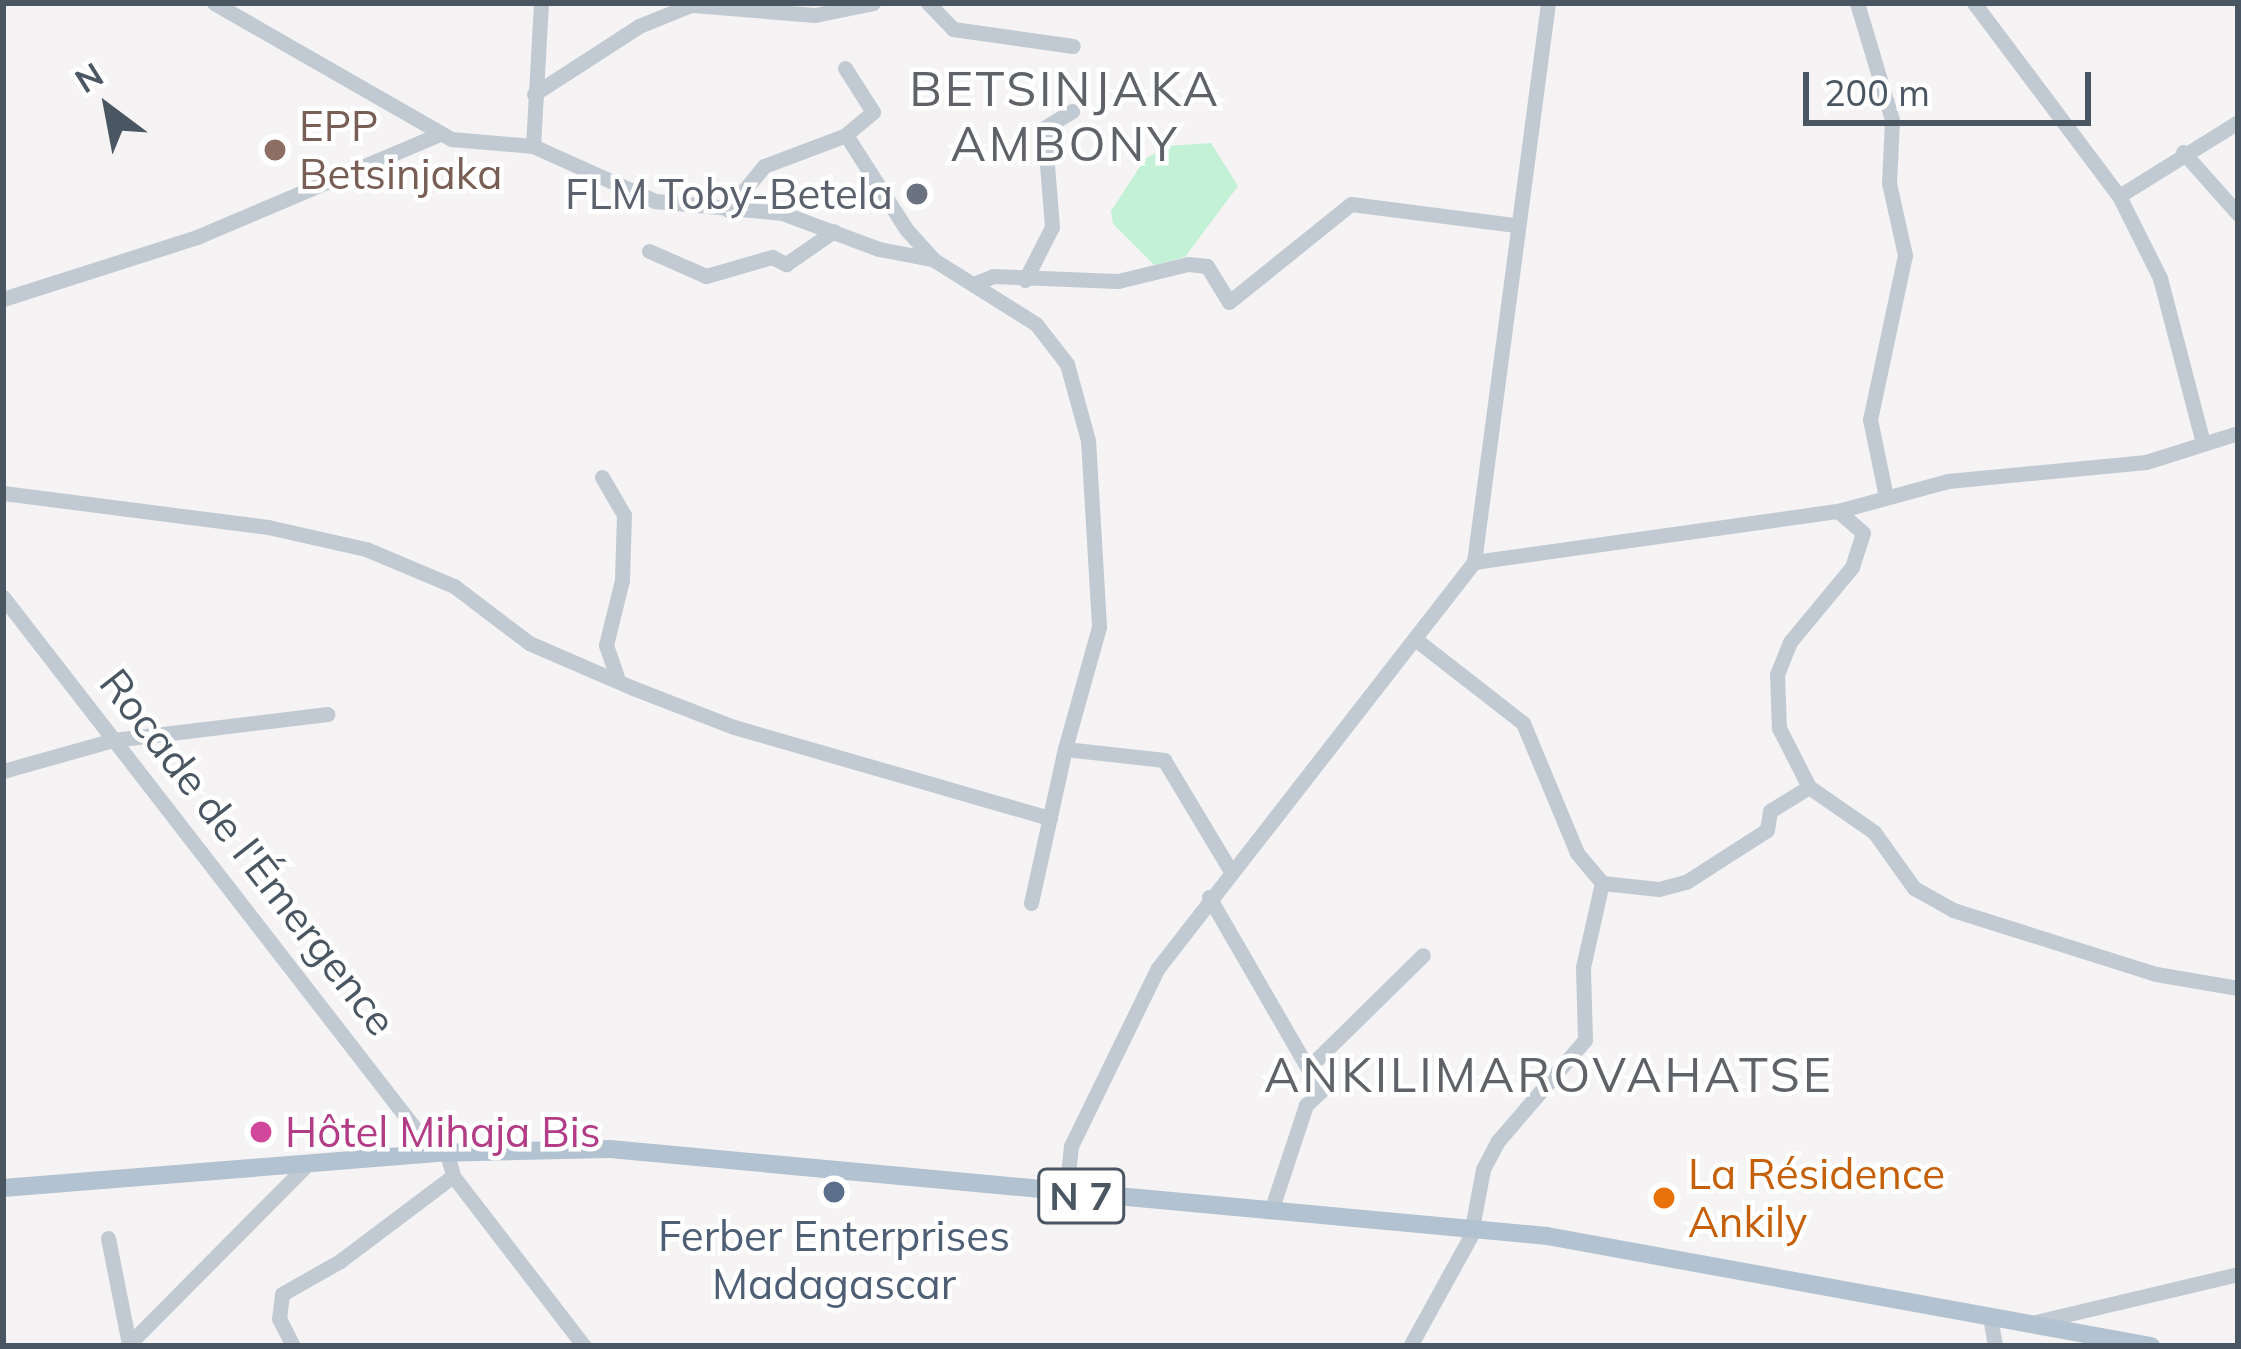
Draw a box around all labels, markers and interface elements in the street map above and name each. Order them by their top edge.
north arrow [48,48,168,168]
scale bar [1809,48,2097,122]
text: N [67,53,110,101]
district label: BETSINJAKA AMBONY [909,59,1221,172]
text: 200 m [1824,70,1930,115]
place label: EPP Betsinjaka [299,101,502,200]
marker: EPP Betsinjaka [262,137,288,163]
place label: FLM Toby-Betela [565,169,893,219]
marker: FLM Toby-Betela [904,181,930,207]
street label: Rocade de l'Émergence [89,659,407,1045]
district label: ANKILIMAROVAHATSE [1264,1046,1834,1104]
place label: Hôtel Mihaja Bis [285,1107,601,1157]
marker: Hôtel Mihaja Bis [248,1119,274,1145]
place label: La Résidence Ankily [1688,1149,1945,1248]
road number: N 7 [1036,1163,1126,1229]
marker: Ferber Enterprises Madagascar [821,1179,847,1205]
marker: La Résidence Ankily [1651,1185,1677,1211]
place label: Ferber Enterprises Madagascar [658,1211,1010,1310]

